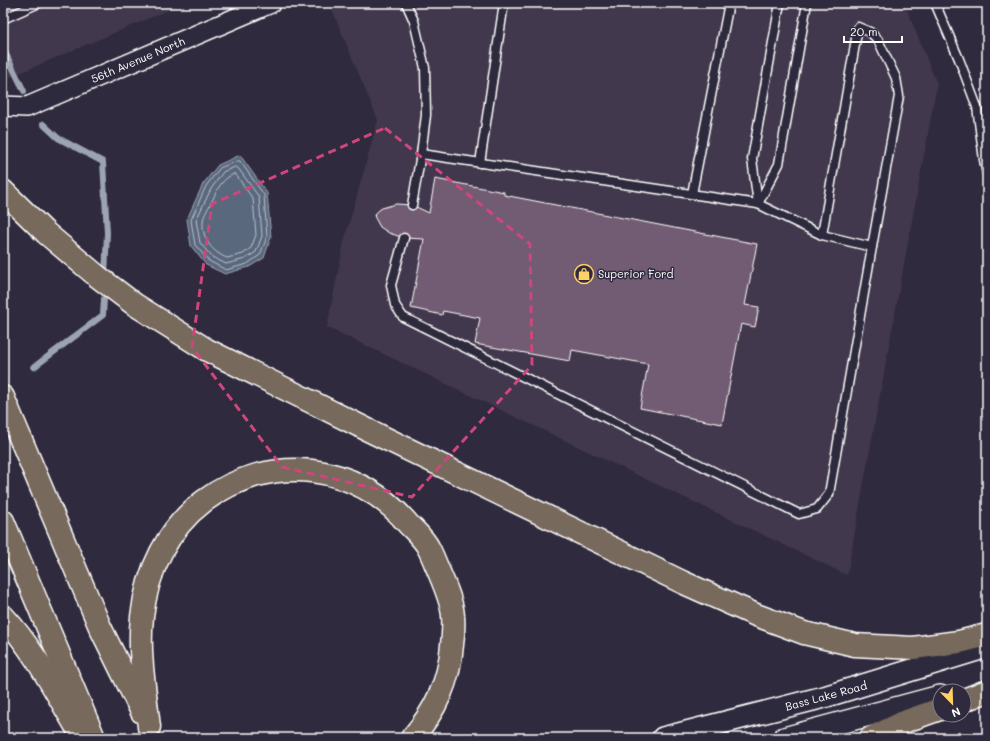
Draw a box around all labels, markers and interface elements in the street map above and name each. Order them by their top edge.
scale bar [844,18,902,44]
text: 20 m [850,23,878,39]
street label: 56th Avenue North [89,33,187,86]
shop icon: Superior Ford [573,263,595,285]
place label: Superior Ford [598,266,673,281]
street label: Bass Lake Road [783,677,868,714]
north arrow [932,683,972,723]
text: N [949,704,963,721]

